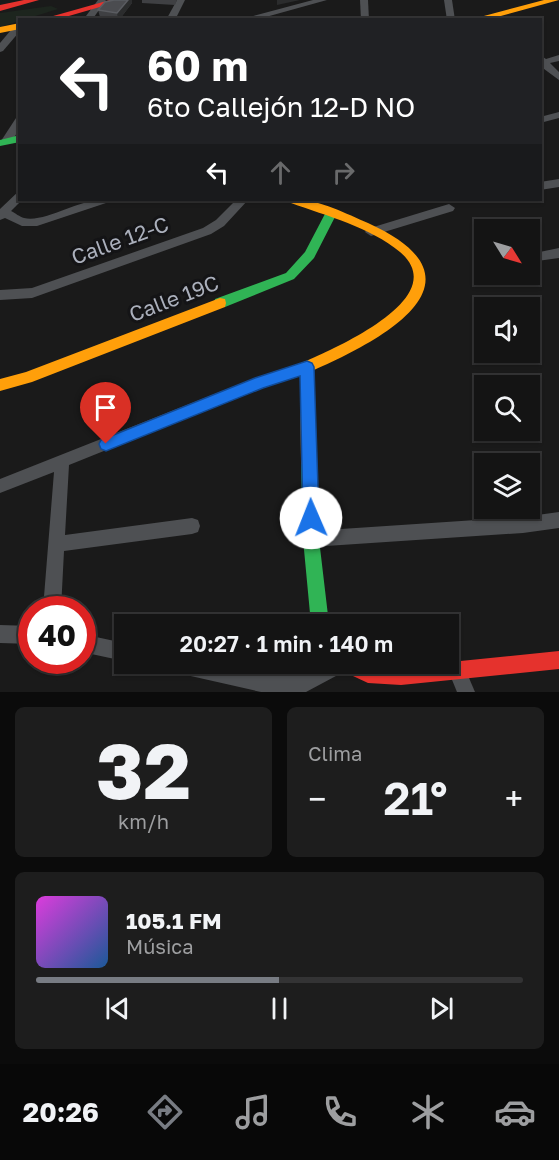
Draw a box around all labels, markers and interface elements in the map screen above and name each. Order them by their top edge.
text: 60 m [147,40,248,90]
icon: left [48,42,126,120]
text: 6to Callejón 12-D NO [147,91,415,123]
icon: left [201,156,234,189]
icon: ahead [264,156,297,189]
icon: right [327,156,360,189]
street label: Calle 12-C [68,210,172,270]
north arrow [474,219,540,285]
map controls [474,219,540,519]
street label: Calle 19C [125,269,222,327]
button: sound [474,297,540,363]
button: search [474,375,540,441]
pin [80,382,131,444]
icon: arrive [89,391,122,424]
button: layers [474,453,540,519]
position arrow [279,486,343,550]
speed limit sign: 40 [18,596,96,674]
text: 20:27 · 1 min · 140 m [180,630,393,657]
text: 32 [96,723,191,816]
text: Clima [308,741,362,765]
text: 21° [384,771,447,825]
text: − [308,779,326,818]
text: + [505,779,523,818]
text: km/h [118,809,169,833]
text: 105.1 FM [126,907,222,934]
text: Música [126,934,193,958]
icon: previous [101,992,134,1025]
icon: pause [263,992,296,1025]
icon: next [425,992,458,1025]
icon: directions [144,1091,186,1133]
icon: music [232,1091,274,1133]
icon: phone [319,1091,361,1133]
icon: climate [407,1091,449,1133]
icon: car [494,1091,536,1133]
text: 20:26 [23,1096,99,1128]

